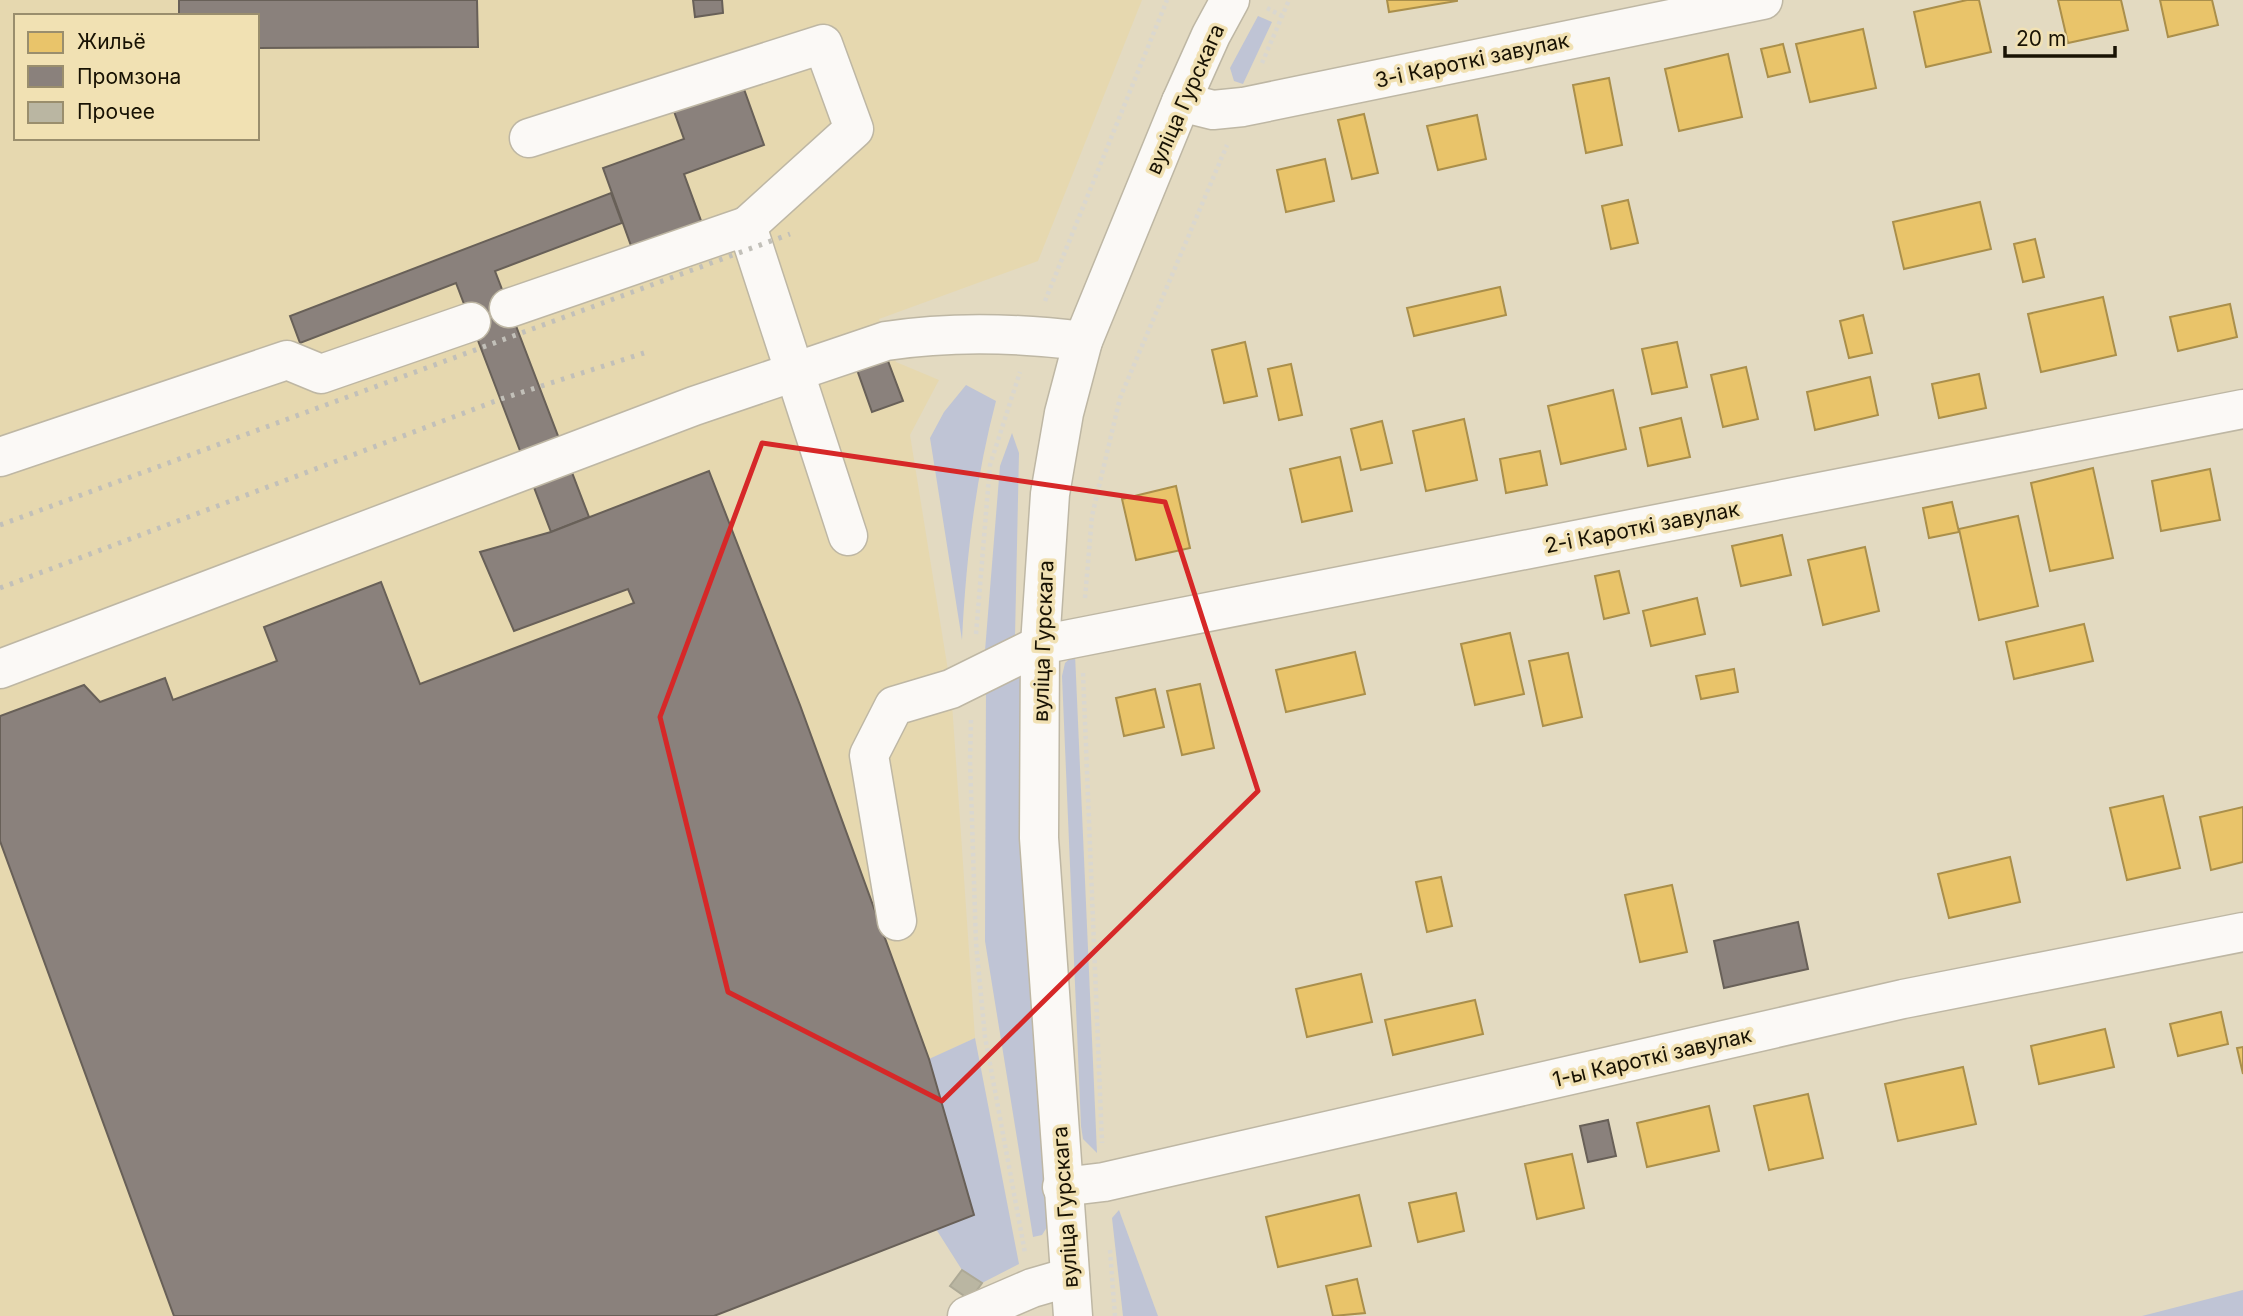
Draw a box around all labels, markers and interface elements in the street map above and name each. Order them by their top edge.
legend [14,14,259,140]
scale bar [2005,14,2115,58]
street label: вуліца Гурскага [1141,20,1229,178]
text: 20 m [2016,26,2066,51]
street label: 3-і Кароткі завулак [1373,27,1572,93]
text: Жильё [77,29,146,54]
text: Промзона [77,64,181,89]
text: Прочее [77,99,155,124]
street label: 2-і Кароткі завулак [1543,496,1742,558]
street label: вуліца Гурскага [1028,560,1058,722]
street label: 1-ы Кароткі завулак [1550,1022,1755,1092]
street label: вуліца Гурскага [1047,1125,1083,1289]

